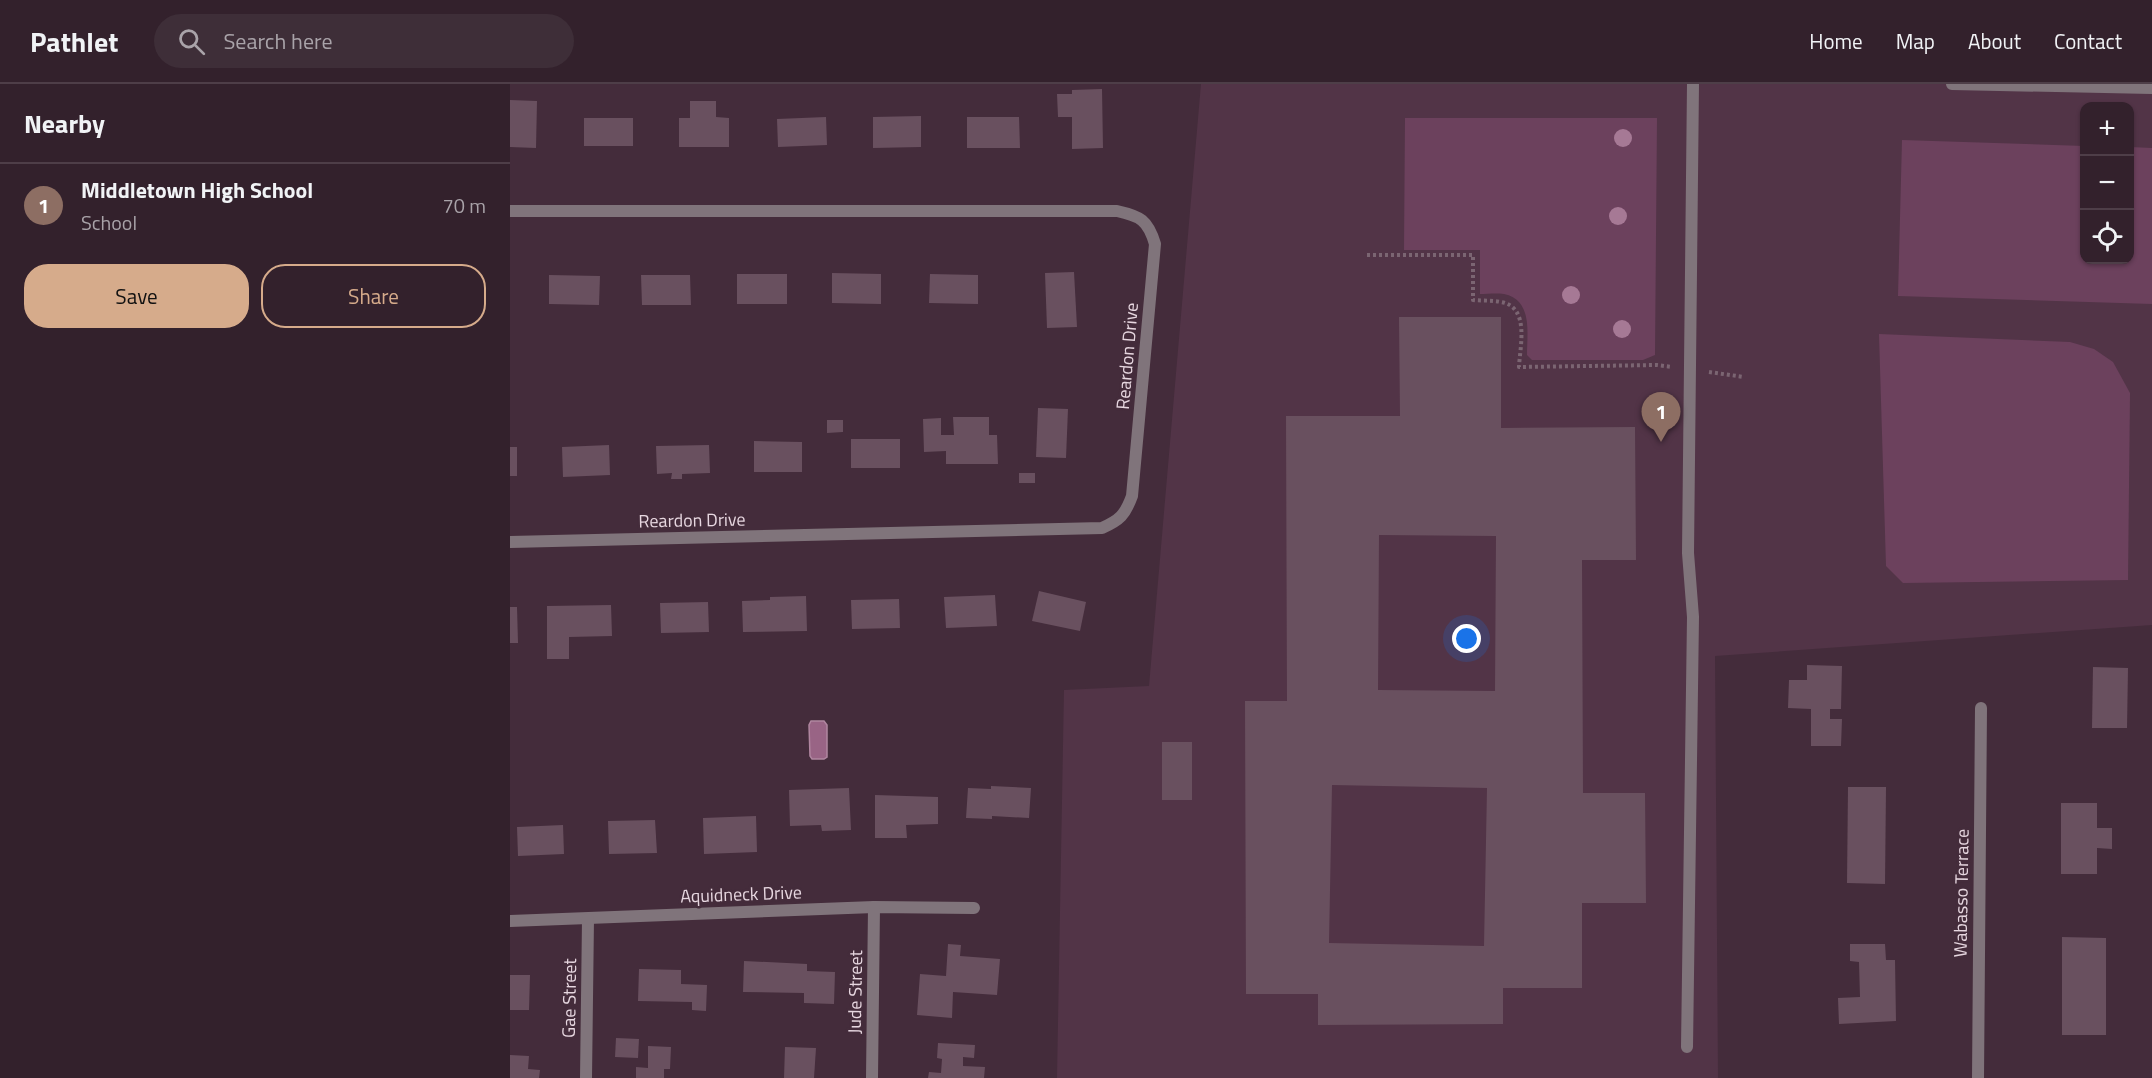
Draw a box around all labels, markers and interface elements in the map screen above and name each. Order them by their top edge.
search box [154,14,574,68]
text: Pathlet [30,20,118,63]
text: Search here [223,24,333,58]
icon: search [175,25,208,58]
text: Home [1809,25,1863,57]
text: Map [1896,25,1935,57]
text: About [1968,25,2021,57]
text: Contact [2054,25,2122,57]
map controls [2080,102,2134,264]
button: + [2080,102,2134,156]
text: Nearby [24,104,105,143]
button: − [2080,156,2134,210]
text: Middletown High School [81,173,313,207]
text: 1 [38,190,49,221]
text: 70 m [442,190,486,221]
text: School [81,207,137,238]
button: locate [2080,210,2134,264]
button: Save [24,264,249,328]
button: Share [261,264,486,328]
street label: Reardon Drive [1109,302,1145,410]
pin: 1 [1642,392,1680,442]
street label: Reardon Drive [638,506,746,534]
your location [1452,624,1481,653]
street label: Wabasso Terrace [1946,828,1976,958]
street label: Aquidneck Drive [680,878,802,910]
street label: Jude Street [841,949,869,1034]
street label: Gae Street [555,957,583,1038]

